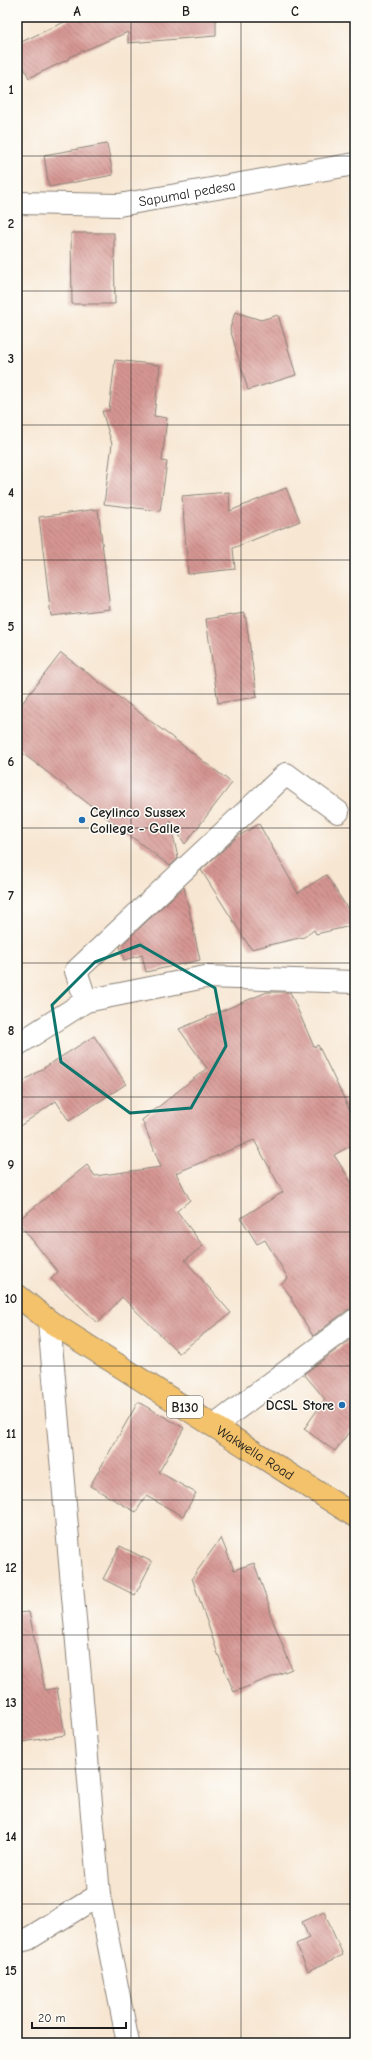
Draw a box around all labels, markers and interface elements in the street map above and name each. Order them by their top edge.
text: A [73,4,81,19]
text: B [182,4,190,19]
text: C [291,4,299,19]
text: 1 [8,82,14,97]
street label: Sapumal pedesa [137,176,237,210]
text: 2 [8,216,14,231]
text: 3 [8,351,14,366]
text: 4 [8,485,14,500]
text: 5 [8,619,15,634]
text: 6 [8,754,15,769]
place label: Ceylinco Sussex College - Galle [90,804,185,837]
marker: Ceylinco Sussex College - Galle [77,815,87,825]
text: 7 [8,888,14,903]
text: 8 [8,1023,14,1038]
text: 9 [8,1157,15,1172]
text: 10 [5,1291,17,1306]
road number: B130 [167,1396,203,1418]
place label: DCSL Store [266,1397,334,1414]
marker: DCSL Store [337,1400,347,1410]
street label: Wakwella Road [213,1422,297,1484]
text: 11 [6,1426,16,1441]
text: 12 [5,1560,17,1575]
text: 13 [5,1695,17,1710]
text: 14 [5,1829,17,1844]
text: 15 [5,1963,17,1978]
scale bar [32,2004,126,2030]
text: 20 m [38,2011,66,2025]

